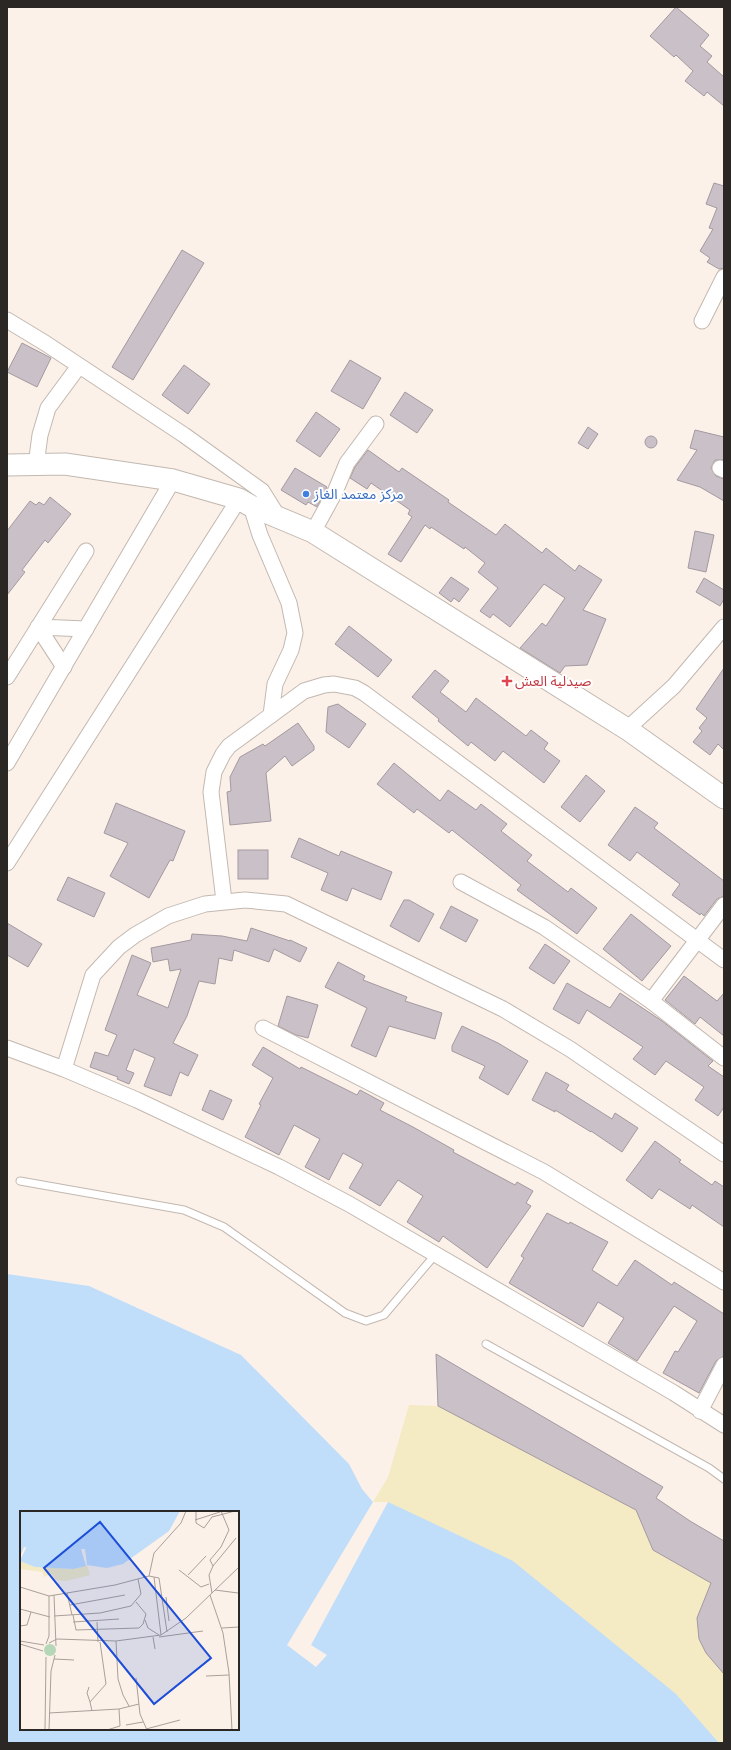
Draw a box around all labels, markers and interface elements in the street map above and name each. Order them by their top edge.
place label: مركز معتمد الغاز [313,484,404,505]
marker: مركز معتمد الغاز [301,489,311,499]
place label: صيدلية العش [515,671,592,692]
marker: صيدلية العش [502,676,512,686]
inset map [20,1511,239,1730]

